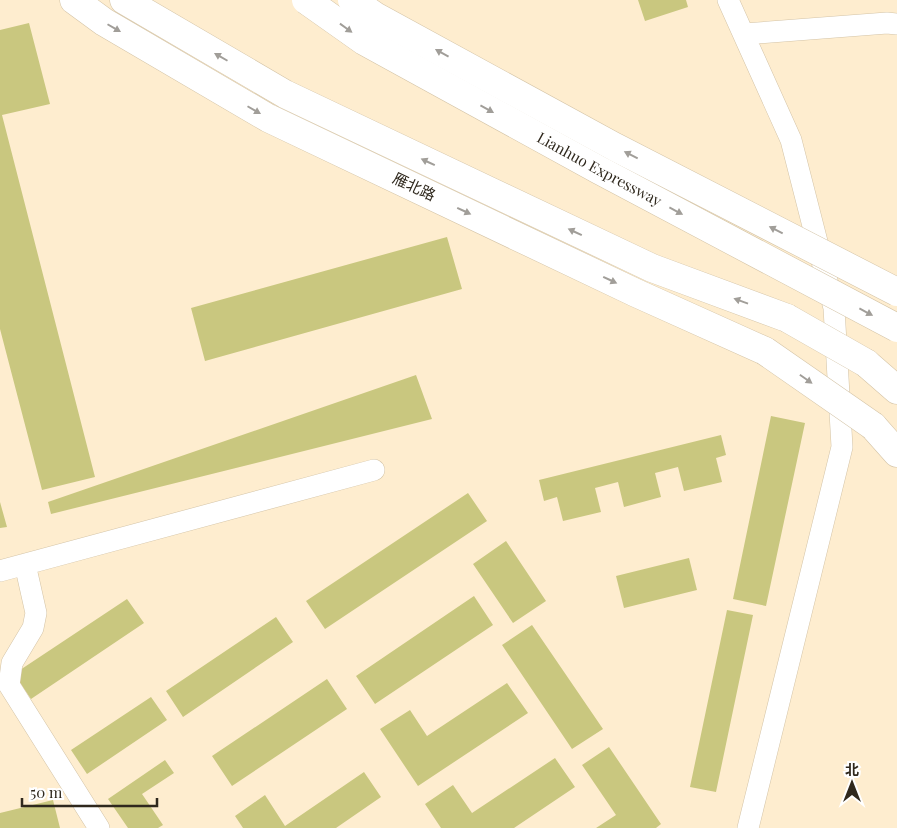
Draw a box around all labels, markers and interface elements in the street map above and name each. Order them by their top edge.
one-way arrow [339,23,352,34]
one-way arrow [106,24,121,32]
one-way arrow [435,49,450,57]
one-way arrow [215,52,228,61]
one-way arrow [248,105,261,114]
one-way arrow [480,105,494,113]
street label: Lianhuo Expressway [534,127,666,211]
one-way arrow [624,151,639,159]
one-way arrow [421,158,435,166]
street label: 雁北路 [390,168,439,205]
one-way arrow [457,207,471,215]
one-way arrow [669,207,683,215]
one-way arrow [769,226,783,234]
one-way arrow [568,227,582,235]
one-way arrow [603,277,617,285]
one-way arrow [733,297,748,305]
one-way arrow [859,308,873,316]
one-way arrow [799,374,812,384]
north arrow [827,758,877,808]
text: 北 [845,760,859,779]
scale bar [22,776,158,808]
text: 50 m [30,782,63,802]

